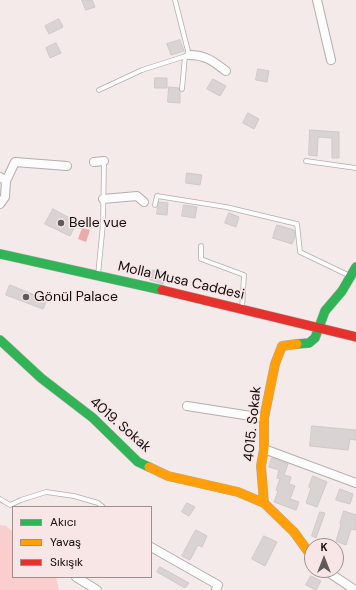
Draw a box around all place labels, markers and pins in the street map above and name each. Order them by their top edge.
place label: Belle vue [69,215,127,231]
marker: Belle vue [56,218,66,228]
place label: Gönül Palace [34,289,118,305]
marker: Gönül Palace [21,292,31,302]

